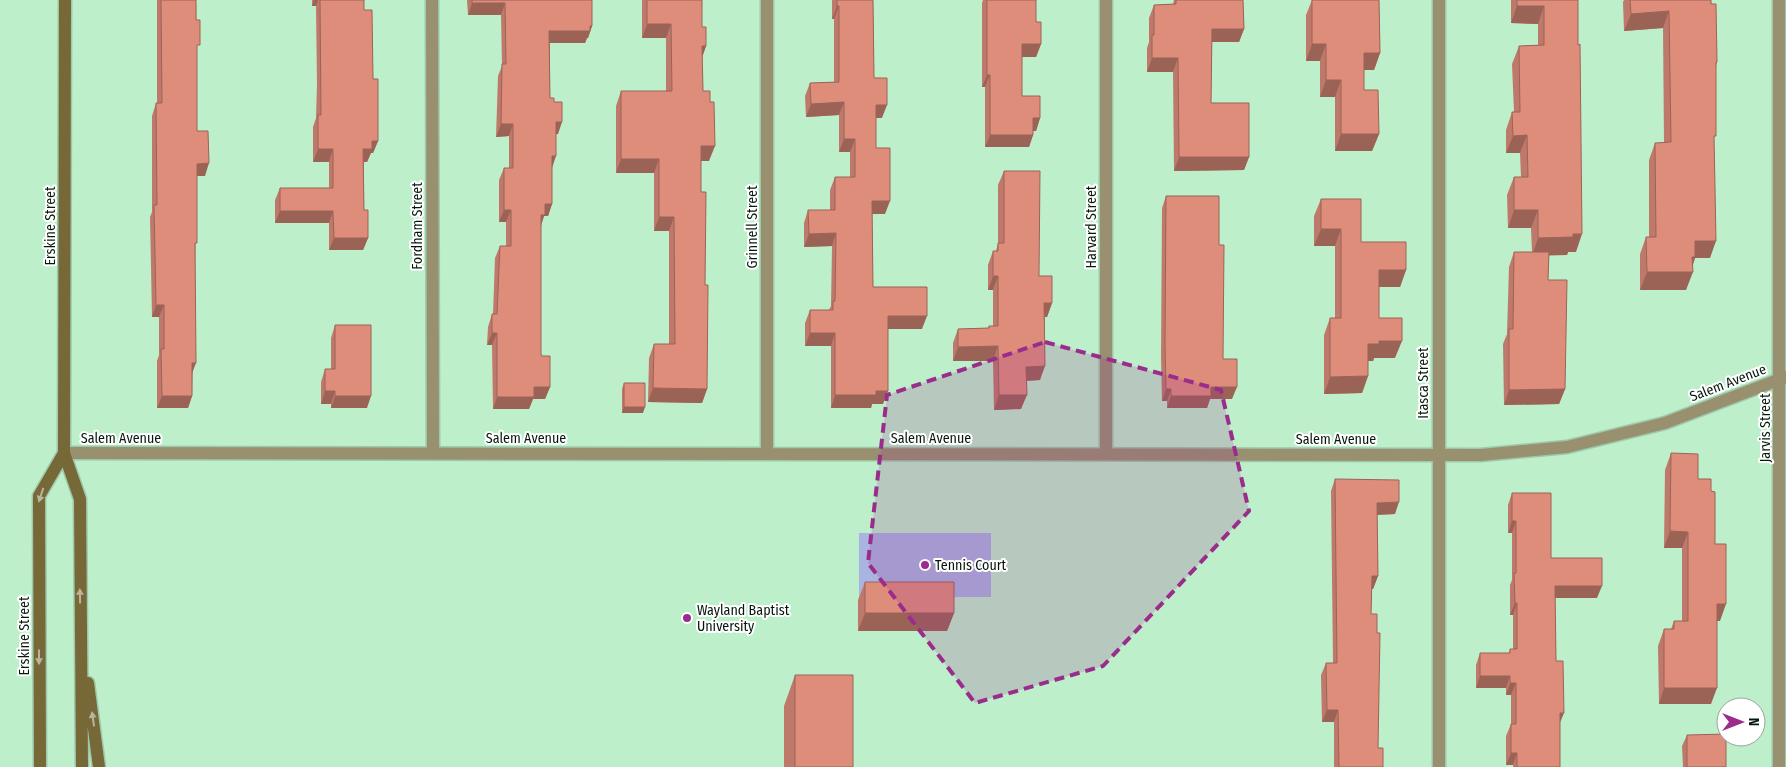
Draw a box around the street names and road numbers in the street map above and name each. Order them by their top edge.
street label: Fordham Street [409,182,426,270]
street label: Grinnell Street [744,185,761,269]
street label: Harvard Street [1083,185,1100,268]
street label: Erskine Street [42,186,59,266]
street label: Itasca Street [1415,347,1432,419]
street label: Salem Avenue [1687,361,1769,405]
street label: Jarvis Street [1757,393,1774,463]
street label: Salem Avenue [81,430,161,447]
street label: Salem Avenue [486,430,566,447]
street label: Salem Avenue [891,430,971,447]
street label: Salem Avenue [1296,431,1376,448]
street label: Erskine Street [16,596,33,676]

